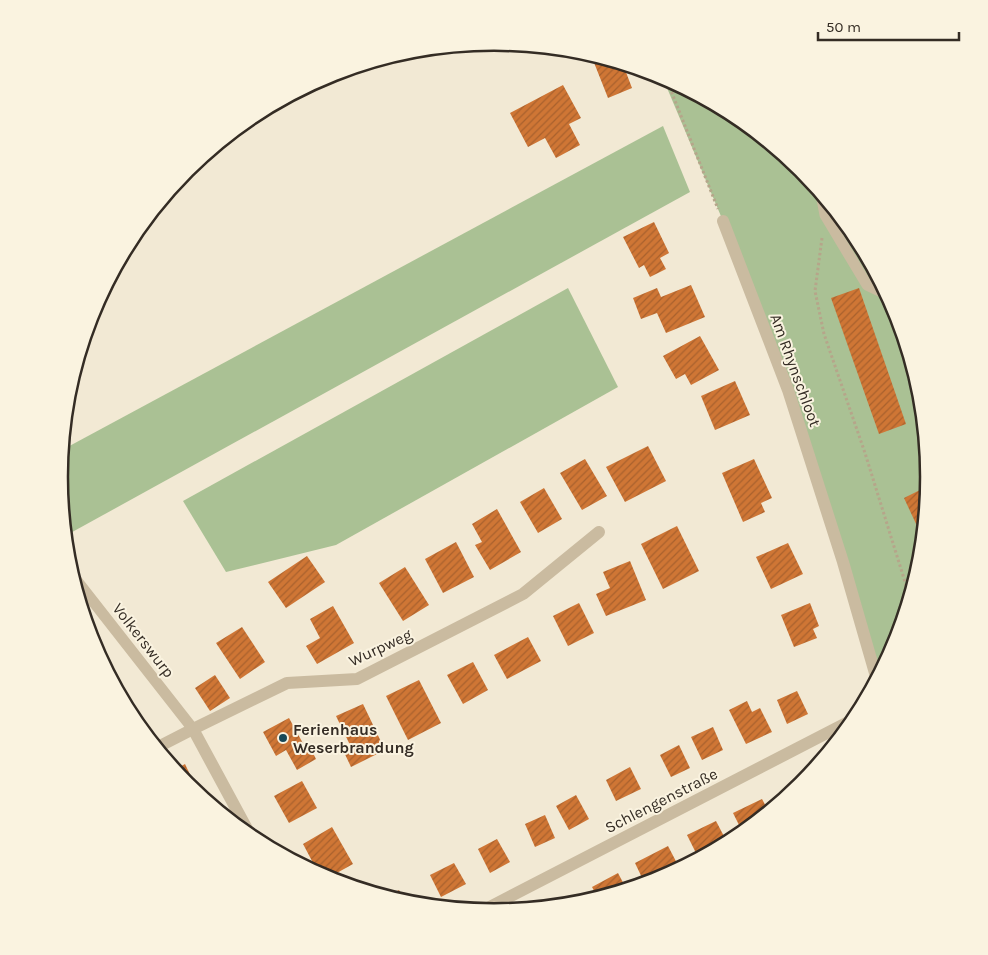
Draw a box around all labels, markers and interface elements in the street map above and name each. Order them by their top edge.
scale bar [818,10,959,42]
text: 50 m [826,18,861,36]
street label: Am Rhynschloot [766,311,825,429]
street label: Volkerswurp [109,599,179,681]
street label: Wurpweg [346,625,415,670]
place label: Ferienhaus Weserbrandung [293,720,414,757]
marker: Ferienhaus Weserbrandung [277,732,289,744]
street label: Schlengenstraße [602,764,721,837]

